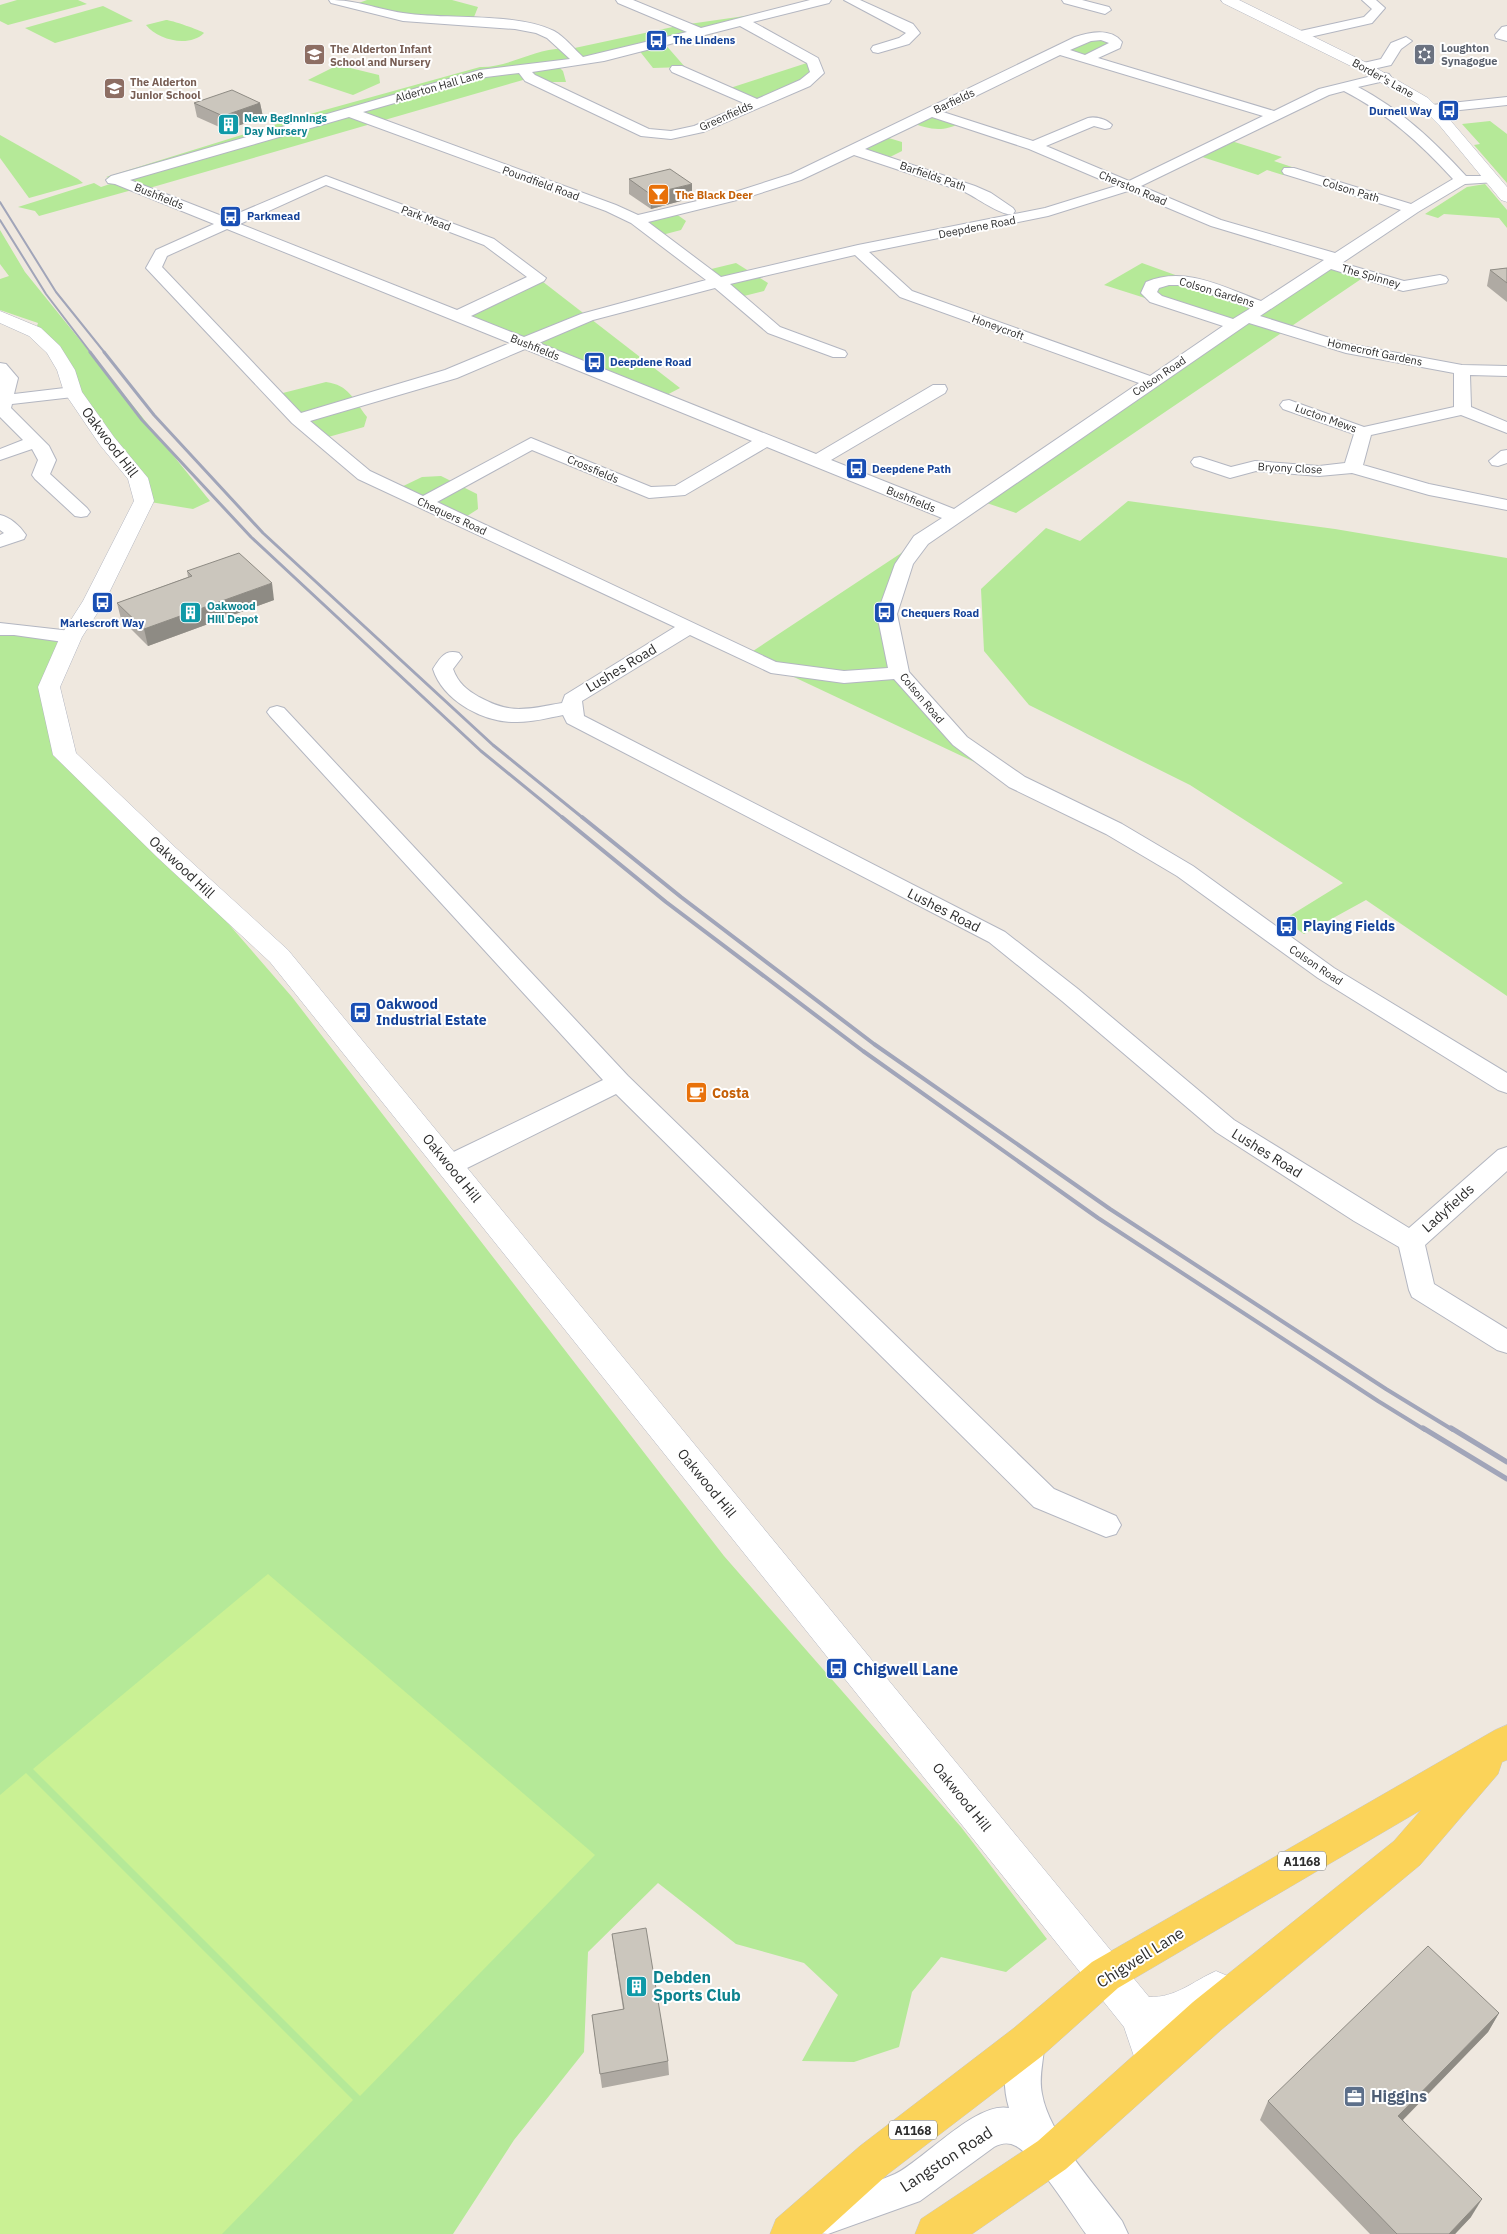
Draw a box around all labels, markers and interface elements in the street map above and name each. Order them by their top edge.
bus stop icon: The Lindens [645,28,669,52]
place label: The Lindens [673,33,736,47]
place label: Loughton Synagogue [1441,41,1498,68]
place label: The Alderton Infant School and Nursery [330,42,432,69]
synagogue icon: Loughton Synagogue [1413,42,1437,66]
school or university icon: The Alderton Infant School and Nursery [302,43,326,67]
street label: Border's Lane [1350,55,1416,101]
street label: Alderton Hall Lane [393,67,485,105]
place label: The Alderton Junior School [130,75,201,102]
school or university icon: The Alderton Junior School [102,76,126,100]
street label: Barfields [931,85,977,117]
street label: Greenfields [697,98,755,134]
bus stop icon: Durnell Way [1436,99,1460,123]
place label: Durnell Way [1369,104,1432,118]
place label: New Beginnings Day Nursery [244,111,328,138]
building icon: New Beginnings Day Nursery [216,112,240,136]
street label: Barfields Path [898,158,968,194]
street label: Poundfield Road [501,163,581,203]
street label: Cherston Road [1097,167,1169,209]
street label: Colson Path [1321,175,1381,205]
street label: Bushfields [132,180,186,212]
bar icon: The Black Deer [647,183,671,207]
place label: The Black Deer [675,188,753,202]
street label: Park Mead [399,202,453,234]
bus stop icon: Parkmead [219,204,243,228]
place label: Parkmead [247,209,300,223]
street label: Deepdene Road [937,213,1017,241]
street label: The Spinney [1340,261,1403,291]
street label: Colson Gardens [1178,274,1256,310]
street label: Honeycroft [970,311,1026,343]
street label: Bushfields [508,331,562,363]
street label: Homecroft Gardens [1326,335,1424,369]
bus stop icon: Deepdene Road [582,350,606,374]
street label: Colson Road [1130,353,1188,399]
place label: Deepdene Road [610,355,691,369]
street label: Lucton Mews [1293,400,1359,436]
street label: Oakwood Hill [78,403,142,481]
street label: Crossfields [565,452,621,486]
bus stop icon: Deepdene Path [844,457,868,481]
street label: Bryony Close [1257,459,1323,477]
place label: Deepdene Path [872,462,951,476]
street label: Bushfields [884,483,938,515]
street label: Chequers Road [415,494,489,538]
bus stop icon: Marlescroft Way [90,590,114,614]
place label: Oakwood Hill Depot [207,599,258,626]
building icon: Oakwood Hill Depot [179,600,203,624]
bus stop icon: Chequers Road [873,601,897,625]
place label: Chequers Road [901,606,979,620]
place label: Marlescroft Way [60,616,144,630]
street label: Lushes Road [582,640,660,696]
street label: Colson Road [897,670,947,726]
street label: Oakwood Hill [145,832,219,902]
street label: Lushes Road [904,884,984,936]
bus stop icon: Playing Fields [1275,914,1299,938]
place label: Playing Fields [1303,917,1395,935]
street label: Colson Road [1287,942,1345,988]
place label: Oakwood Industrial Estate [376,995,487,1029]
bus stop icon: Oakwood Industrial Estate [348,1000,372,1024]
cafe icon: Costa [684,1081,708,1105]
place label: Costa [712,1084,749,1102]
street label: Lushes Road [1228,1124,1306,1182]
street label: Oakwood Hill [419,1130,485,1206]
street label: Ladyfields [1418,1180,1478,1236]
street label: Oakwood Hill [674,1445,740,1521]
bus stop icon: Chigwell Lane [825,1657,849,1681]
place label: Chigwell Lane [853,1659,958,1679]
street label: Oakwood Hill [929,1759,995,1835]
road number: A1168 [1278,1852,1326,1870]
street label: Chigwell Lane [1093,1922,1188,1992]
place label: Debden Sports Club [653,1967,741,2005]
building icon: Debden Sports Club [625,1974,649,1998]
office icon: Higgins [1343,2084,1367,2108]
place label: Higgins [1371,2086,1427,2106]
road number: A1168 [889,2120,937,2140]
street label: Langston Road [896,2122,996,2196]

